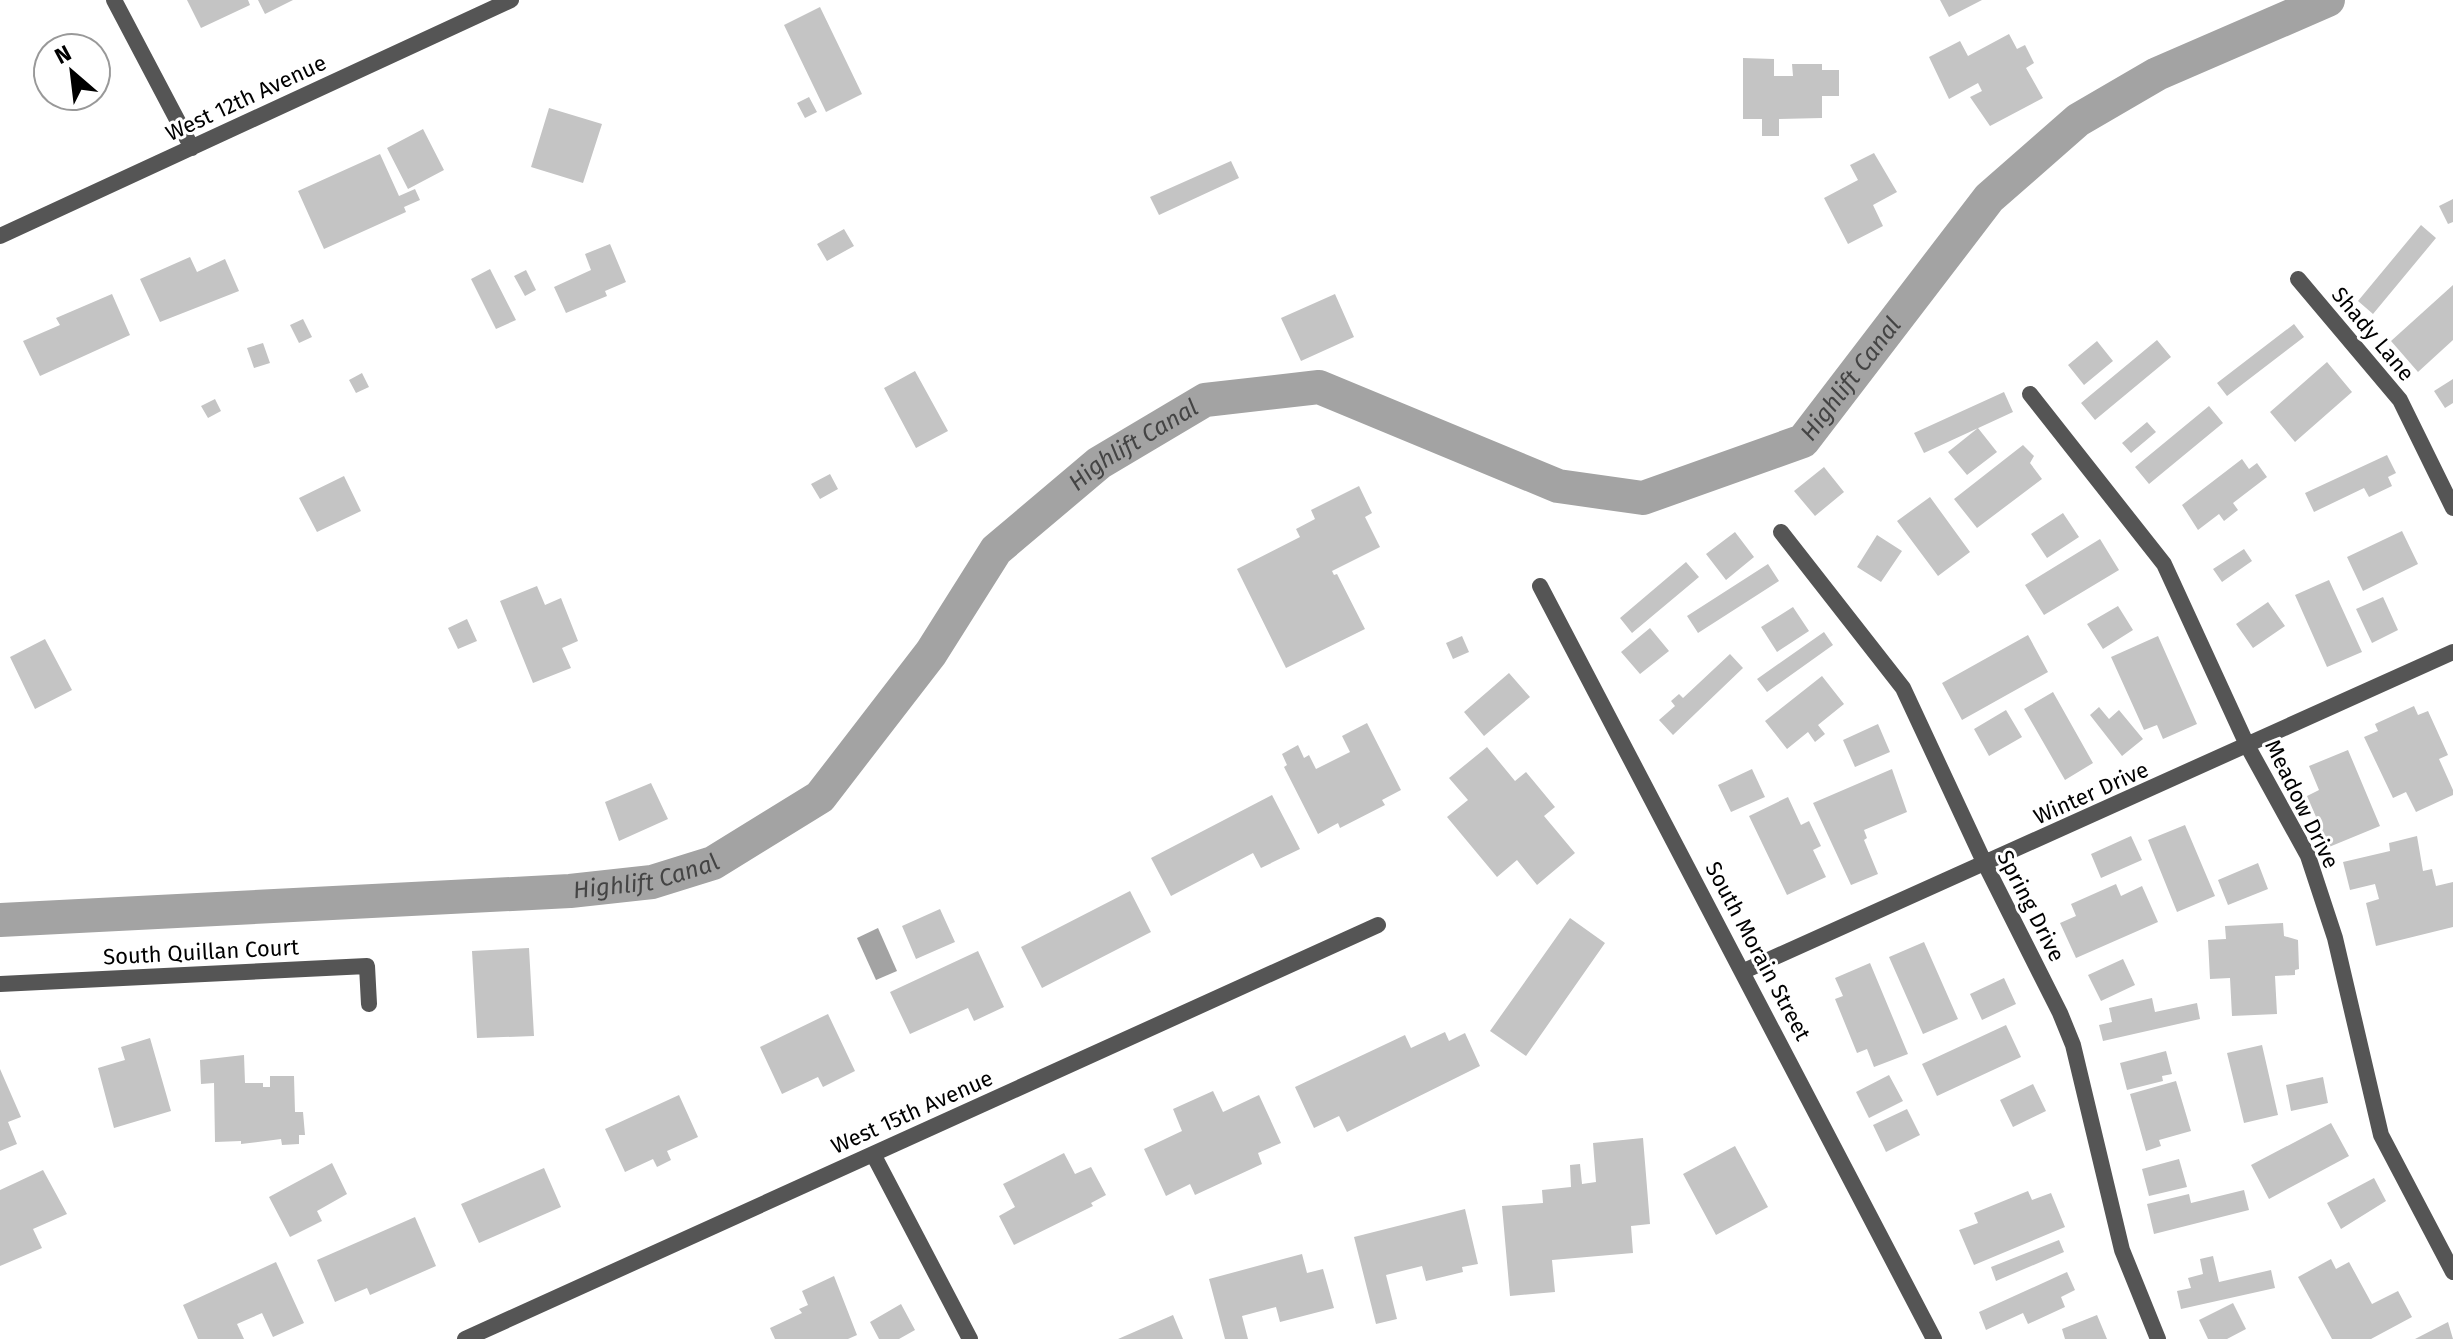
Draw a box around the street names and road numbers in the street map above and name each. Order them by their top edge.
street label: West 12th Avenue [161,49,331,147]
street label: Shady Lane [2326,282,2420,386]
street label: Meadow Drive [2259,735,2345,873]
street label: Winter Drive [2029,756,2153,830]
street label: Spring Drive [1991,846,2071,966]
street label: South Morain Street [1699,857,1817,1045]
street label: South Quillan Court [102,933,300,971]
street label: West 15th Avenue [827,1064,997,1160]

